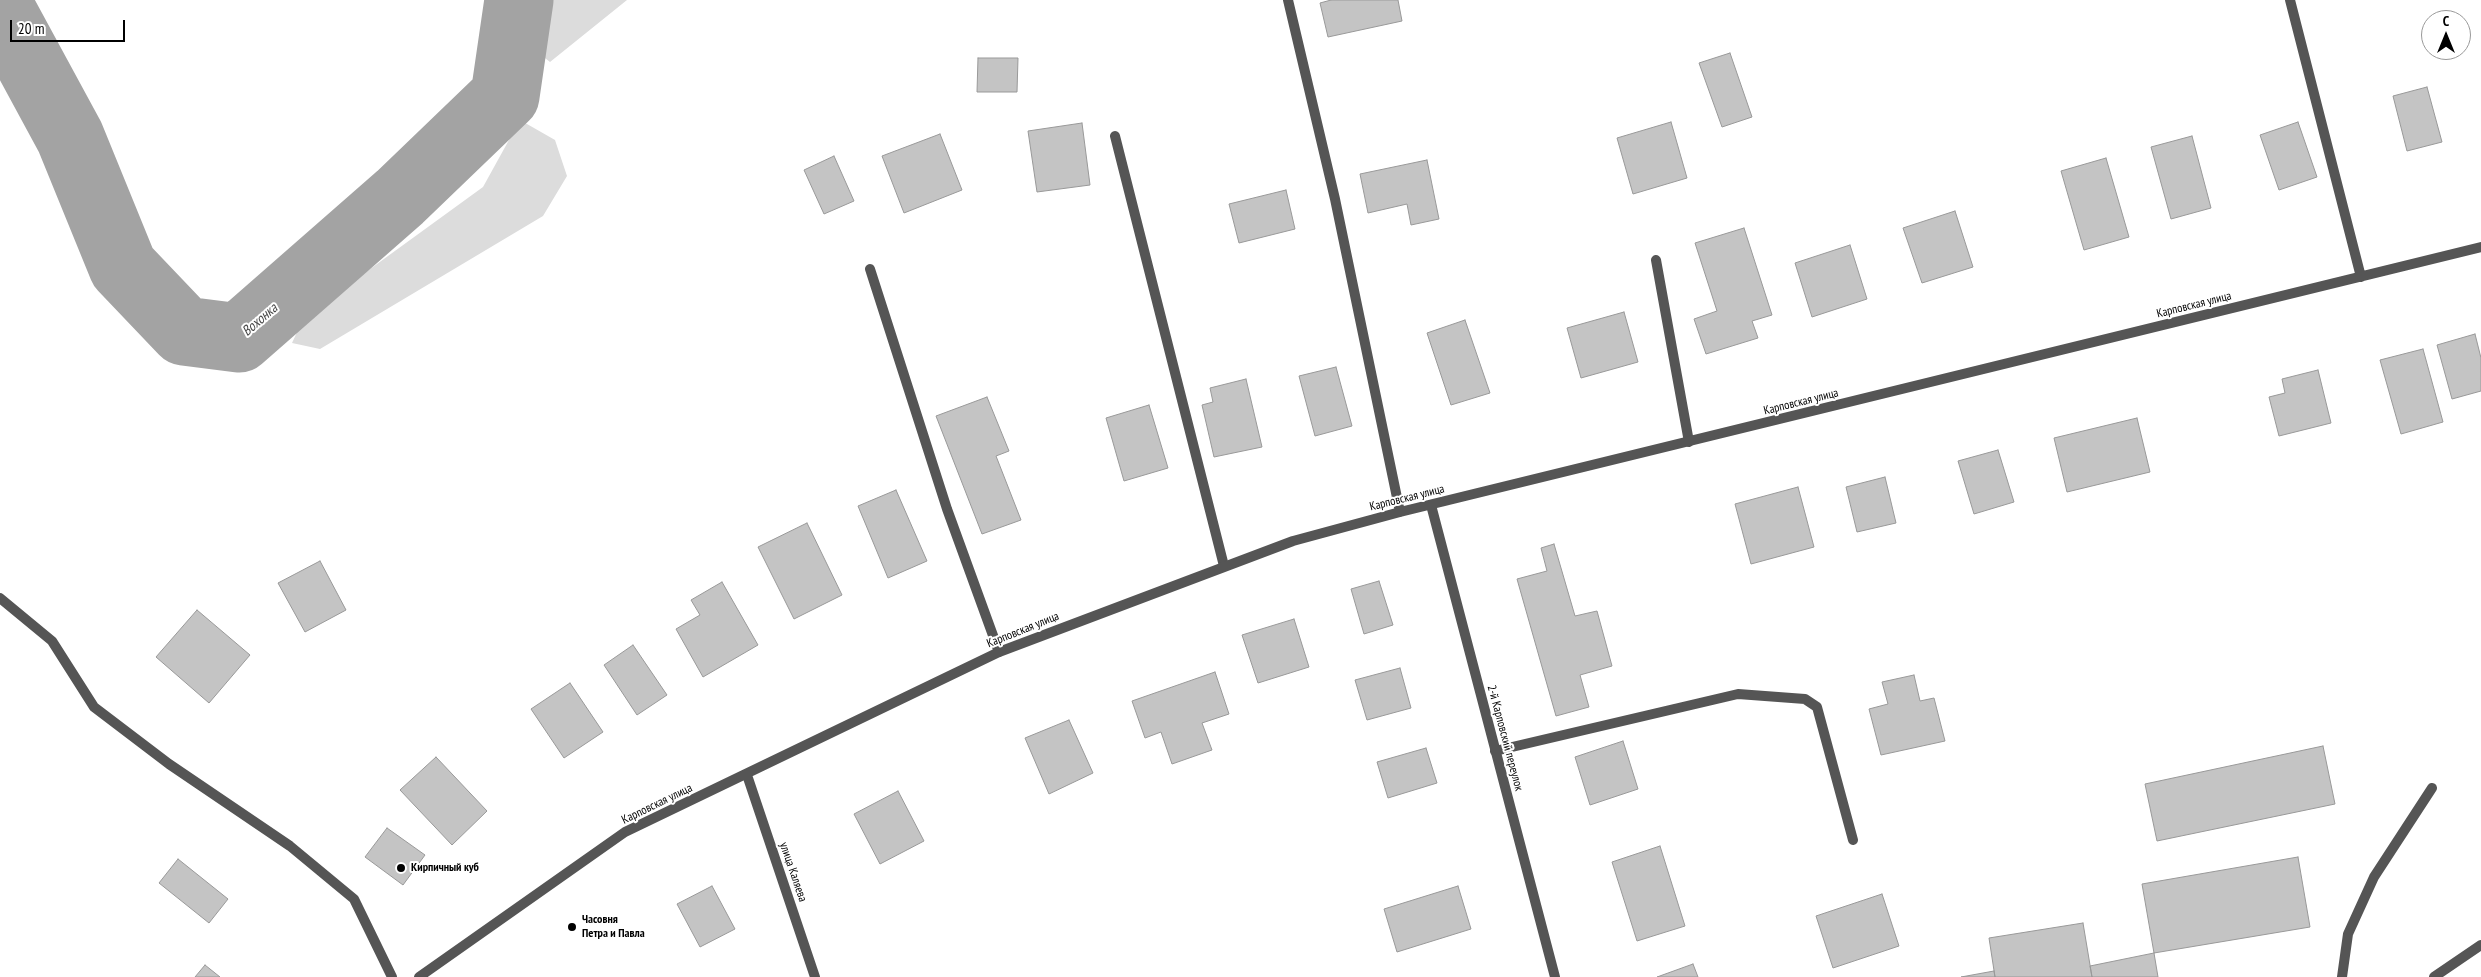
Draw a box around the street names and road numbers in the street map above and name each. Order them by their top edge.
street label: Карповская улица [2155,289,2233,321]
street label: Карповская улица [1762,386,1840,418]
street label: Карповская улица [1368,482,1446,514]
street label: Карповская улица [985,609,1061,651]
street label: 2-й Карповский переулок [1484,683,1526,793]
street label: Карповская улица [619,781,695,827]
street label: улица Каляева [776,840,810,904]

